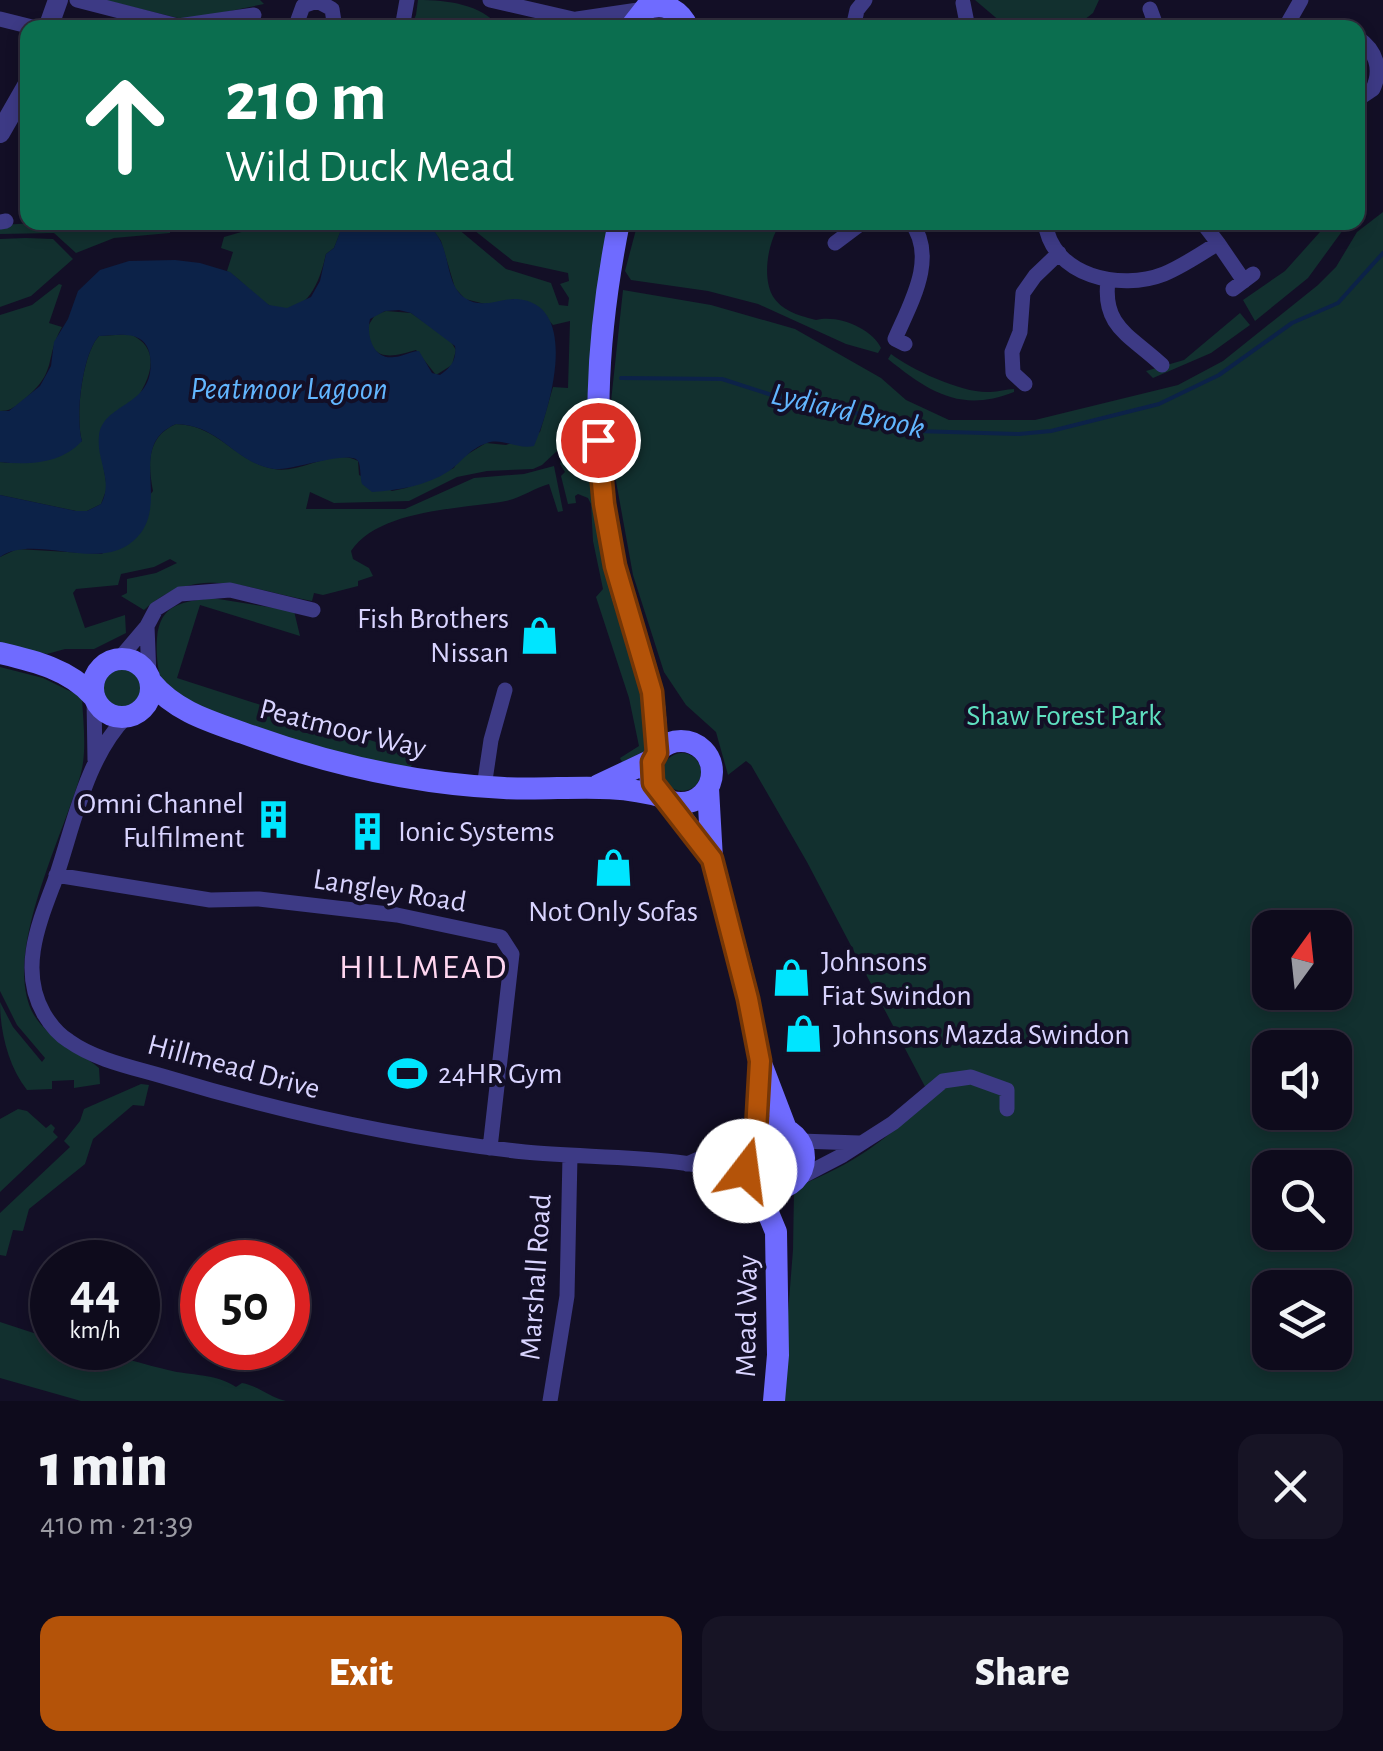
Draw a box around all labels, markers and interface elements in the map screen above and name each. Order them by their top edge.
icon: ahead [60,60,190,190]
text: 210 m [225,63,387,133]
text: Wild Duck Mead [225,145,515,190]
water label: Peatmoor Lagoon [190,373,388,405]
water label: Lydiard Brook [768,378,928,444]
pin [556,398,641,483]
icon: arrive [571,413,626,468]
place label: Fish Brothers Nissan [357,604,509,668]
shop icon: Fish Brothers Nissan [518,614,560,656]
street label: Peatmoor Way [256,694,429,764]
park label: Shaw Forest Park [966,701,1162,731]
place label: Omni Channel Fulfilment [77,789,244,853]
building icon: Omni Channel Fulfilment [253,799,295,841]
building icon: Ionic Systems [347,810,389,852]
place label: Ionic Systems [398,817,555,847]
shop icon: Not Only Sofas [592,846,634,888]
street label: Langley Road [311,864,469,918]
place label: Not Only Sofas [528,897,698,927]
north arrow [1252,910,1352,1010]
map controls [1252,910,1352,1370]
place label: Johnsons Fiat Swindon [821,947,972,1011]
district label: HILLMEAD [339,950,509,985]
shop icon: Johnsons Fiat Swindon [770,957,812,999]
shop icon: Johnsons Mazda Swindon [782,1013,824,1055]
place label: Johnsons Mazda Swindon [833,1020,1130,1050]
street label: Hillmead Drive [144,1030,323,1104]
button: sound [1252,1030,1352,1130]
sports icon: 24HR Gym [387,1052,429,1094]
place label: 24HR Gym [438,1059,562,1089]
position arrow [693,1119,797,1223]
button: search [1252,1150,1352,1250]
street label: Marshall Road [515,1193,557,1361]
speed limit sign: 50 [180,1240,310,1370]
street label: Mead Way [731,1254,763,1378]
text: 44 [70,1268,120,1318]
button: layers [1252,1270,1352,1370]
text: km/h [69,1318,121,1343]
button: close [1238,1434,1343,1539]
text: 1 min [40,1437,168,1497]
text: 410 m · 21:39 [40,1508,193,1540]
button: Exit [40,1616,682,1731]
button: Share [702,1616,1343,1731]

